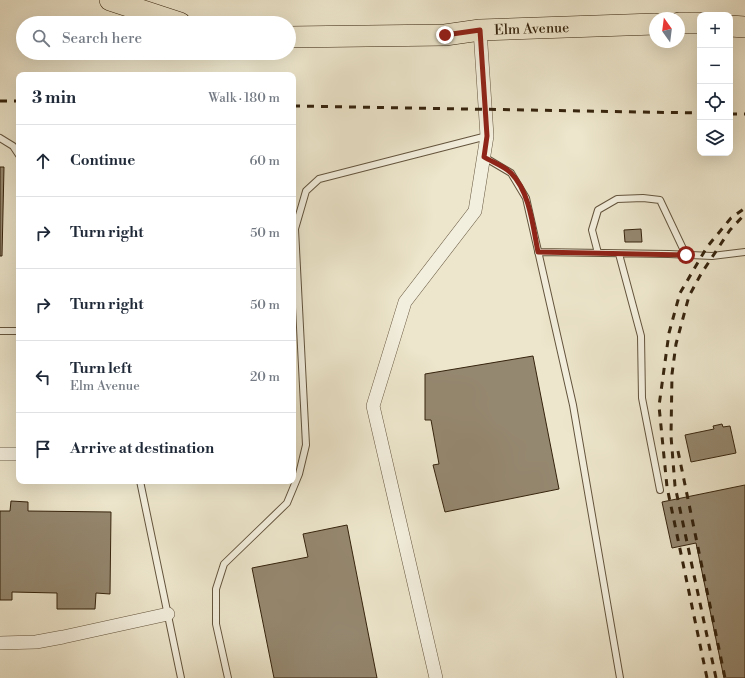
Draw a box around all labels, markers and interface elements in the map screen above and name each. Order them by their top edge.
north arrow [649,12,685,48]
map controls [697,12,733,156]
button: + [697,12,733,48]
search box [16,16,296,60]
street label: Elm Avenue [494,19,570,40]
route end [436,26,454,44]
icon: search [30,27,52,49]
text: Search here [62,29,142,48]
button: − [697,48,733,84]
button: locate [697,84,733,120]
text: 3 min [32,87,76,109]
text: Walk · 180 m [208,90,280,106]
button: layers [697,120,733,156]
icon: ahead [32,150,54,172]
text: Continue [70,151,135,170]
text: 60 m [249,153,280,169]
icon: right [32,222,54,244]
text: Turn right [70,223,144,242]
text: 50 m [250,225,280,241]
route start [677,246,695,264]
icon: right [32,294,54,316]
text: Turn right [70,295,144,314]
text: 50 m [250,297,280,313]
text: Turn left [70,359,132,378]
icon: left [32,366,54,388]
text: 20 m [250,369,280,385]
text: Elm Avenue [70,378,140,394]
icon: arrive [32,438,54,460]
text: Arrive at destination [70,439,214,458]

